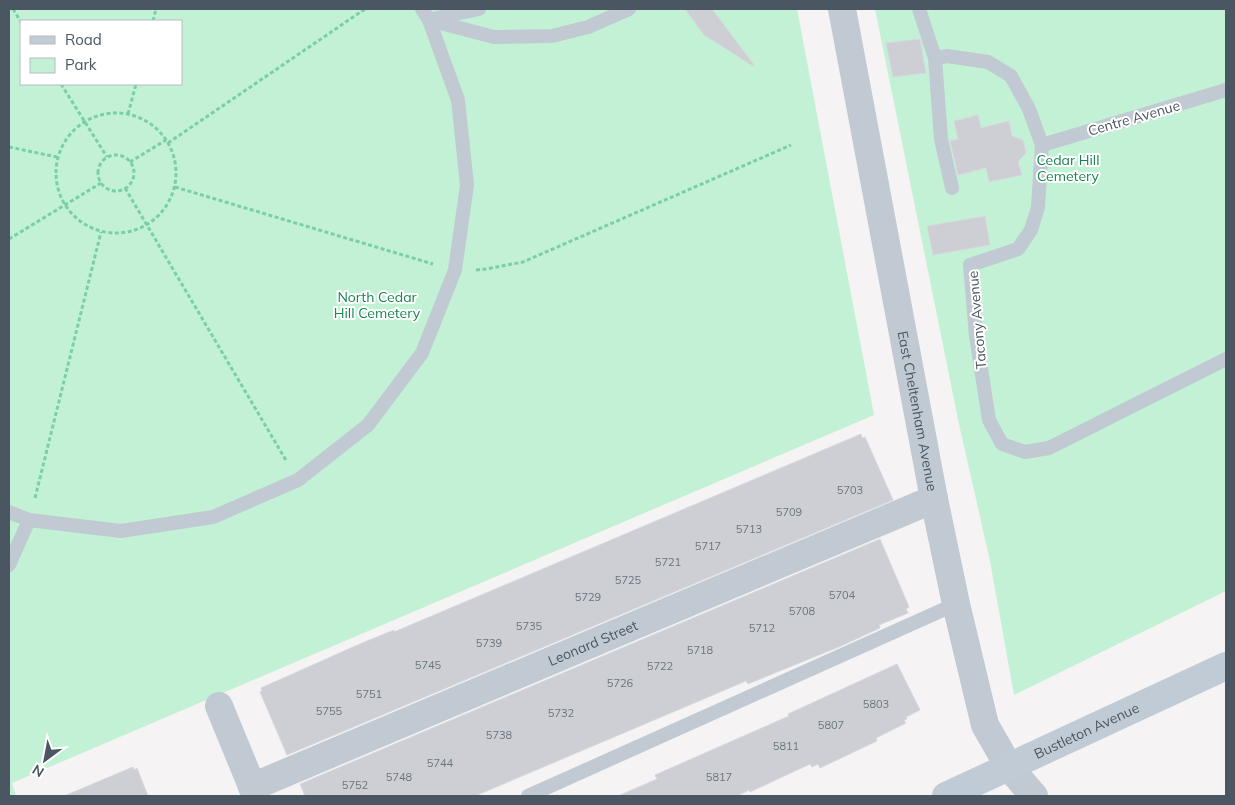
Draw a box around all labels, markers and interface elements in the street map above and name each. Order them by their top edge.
legend [20,20,182,85]
text: Road [65,30,102,49]
text: Park [65,55,97,74]
street label: Centre Avenue [1086,96,1182,140]
park label: Cedar Hill Cemetery [1037,151,1100,185]
street label: Tacony Avenue [964,270,990,370]
park label: North Cedar Hill Cemetery [334,288,421,322]
street label: East Cheltenham Avenue [894,329,941,493]
house number: 5703 [837,483,863,497]
house number: 5709 [776,505,802,519]
house number: 5713 [736,522,762,536]
house number: 5717 [695,539,721,553]
house number: 5721 [655,555,681,569]
house number: 5725 [615,573,642,587]
house number: 5704 [829,588,856,602]
house number: 5729 [575,590,601,604]
house number: 5708 [789,604,816,618]
street label: Leonard Street [545,616,640,670]
house number: 5735 [516,619,543,633]
house number: 5712 [749,621,776,635]
house number: 5739 [476,636,502,650]
house number: 5718 [687,643,714,657]
house number: 5745 [415,658,442,672]
house number: 5722 [647,659,674,673]
house number: 5726 [607,676,634,690]
house number: 5751 [356,687,382,701]
house number: 5803 [863,697,889,711]
street label: Bustleton Avenue [1031,699,1142,763]
house number: 5755 [316,704,343,718]
house number: 5732 [548,706,575,720]
house number: 5807 [818,718,844,732]
house number: 5738 [486,728,513,742]
north arrow [20,735,70,785]
house number: 5811 [773,739,799,753]
house number: 5744 [427,756,454,770]
text: N [29,761,47,781]
house number: 5748 [386,770,413,784]
house number: 5817 [706,770,732,784]
house number: 5752 [342,778,369,792]

